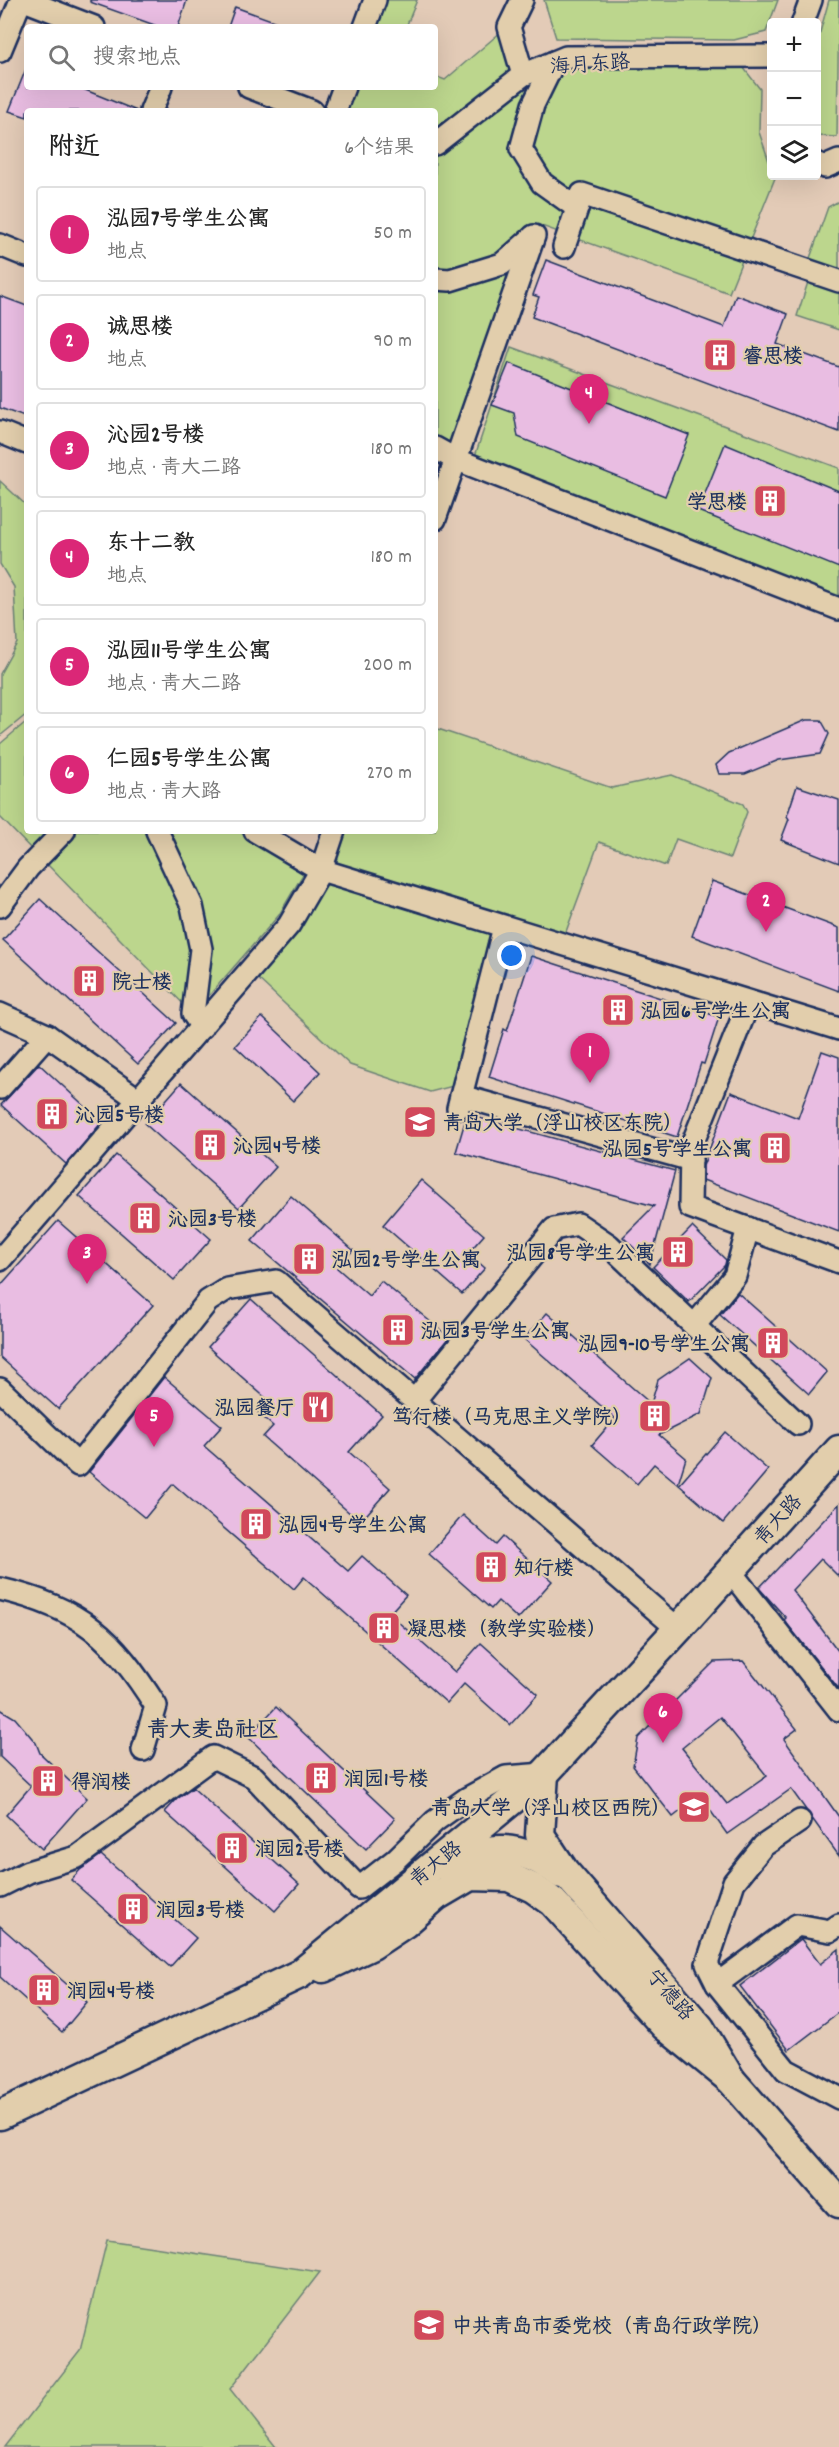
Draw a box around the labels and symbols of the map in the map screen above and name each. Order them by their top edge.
street label: 海月东路 [549,49,632,83]
building icon: 睿思楼 [702,337,738,373]
place label: 睿思楼 [743,344,803,372]
pin: 4 [570,374,608,424]
building icon: 学思楼 [752,483,788,519]
place label: 学思楼 [687,490,747,518]
pin: 2 [746,882,786,932]
your location [497,941,526,970]
building icon: 院士楼 [71,963,107,999]
place label: 院士楼 [112,970,172,998]
building icon: 泓园6号学生公寓 [600,992,636,1028]
place label: 泓园6号学生公寓 [641,999,791,1027]
pin: 1 [570,1034,610,1083]
building icon: 沁园5号楼 [34,1096,70,1132]
place label: 沁园5号楼 [75,1103,164,1131]
school or university icon: 青岛大学（浮山校区东院） [402,1104,438,1140]
place label: 青岛大学（浮山校区东院） [443,1111,683,1139]
building icon: 沁园4号楼 [192,1127,228,1163]
building icon: 泓园5号学生公寓 [757,1130,793,1166]
place label: 沁园4号楼 [233,1134,321,1162]
place label: 泓园5号学生公寓 [603,1137,752,1165]
building icon: 沁园3号楼 [127,1200,163,1236]
place label: 沁园3号楼 [168,1207,257,1235]
pin: 3 [68,1234,106,1284]
building icon: 泓园8号学生公寓 [660,1234,696,1270]
building icon: 泓园2号学生公寓 [291,1241,327,1277]
place label: 泓园8号学生公寓 [507,1241,655,1269]
place label: 泓园2号学生公寓 [332,1248,481,1276]
building icon: 泓园3号学生公寓 [380,1312,416,1348]
place label: 泓园3号学生公寓 [421,1319,570,1347]
building icon: 泓园9-10号学生公寓 [755,1325,791,1361]
place label: 泓园9-10号学生公寓 [579,1332,750,1360]
restaurant icon: 泓园餐厅 [300,1389,336,1425]
place label: 泓园餐厅 [215,1396,295,1424]
pin: 5 [134,1398,174,1447]
building icon: 笃行楼（马克思主义学院） [637,1398,673,1434]
place label: 笃行楼（马克思主义学院） [392,1405,632,1433]
street label: 青大路 [749,1489,810,1553]
building icon: 泓园4号学生公寓 [238,1506,274,1542]
place label: 泓园4号学生公寓 [279,1513,427,1541]
building icon: 知行楼 [473,1549,509,1585]
place label: 知行楼 [514,1556,574,1584]
building icon: 凝思楼（教学实验楼） [366,1610,402,1646]
place label: 凝思楼（教学实验楼） [407,1617,607,1645]
pin: 6 [644,1694,682,1743]
district label: 青大麦岛社区 [147,1716,279,1747]
building icon: 润园1号楼 [303,1760,339,1796]
building icon: 得润楼 [30,1763,66,1799]
place label: 润园1号楼 [344,1767,428,1795]
place label: 得润楼 [71,1770,131,1798]
school or university icon: 青岛大学（浮山校区西院） [676,1789,712,1825]
place label: 青岛大学（浮山校区西院） [431,1796,671,1824]
building icon: 润园2号楼 [214,1830,250,1866]
street label: 青大路 [405,1835,470,1895]
place label: 润园2号楼 [255,1837,344,1865]
building icon: 润园3号楼 [115,1891,151,1927]
place label: 润园3号楼 [156,1898,245,1926]
street label: 宁德路 [638,1964,700,2029]
building icon: 润园4号楼 [26,1972,62,2008]
place label: 润园4号楼 [67,1979,155,2007]
school or university icon: 中共青岛市委党校（青岛行政学院） [411,2307,447,2343]
place label: 中共青岛市委党校（青岛行政学院） [452,2314,772,2342]

